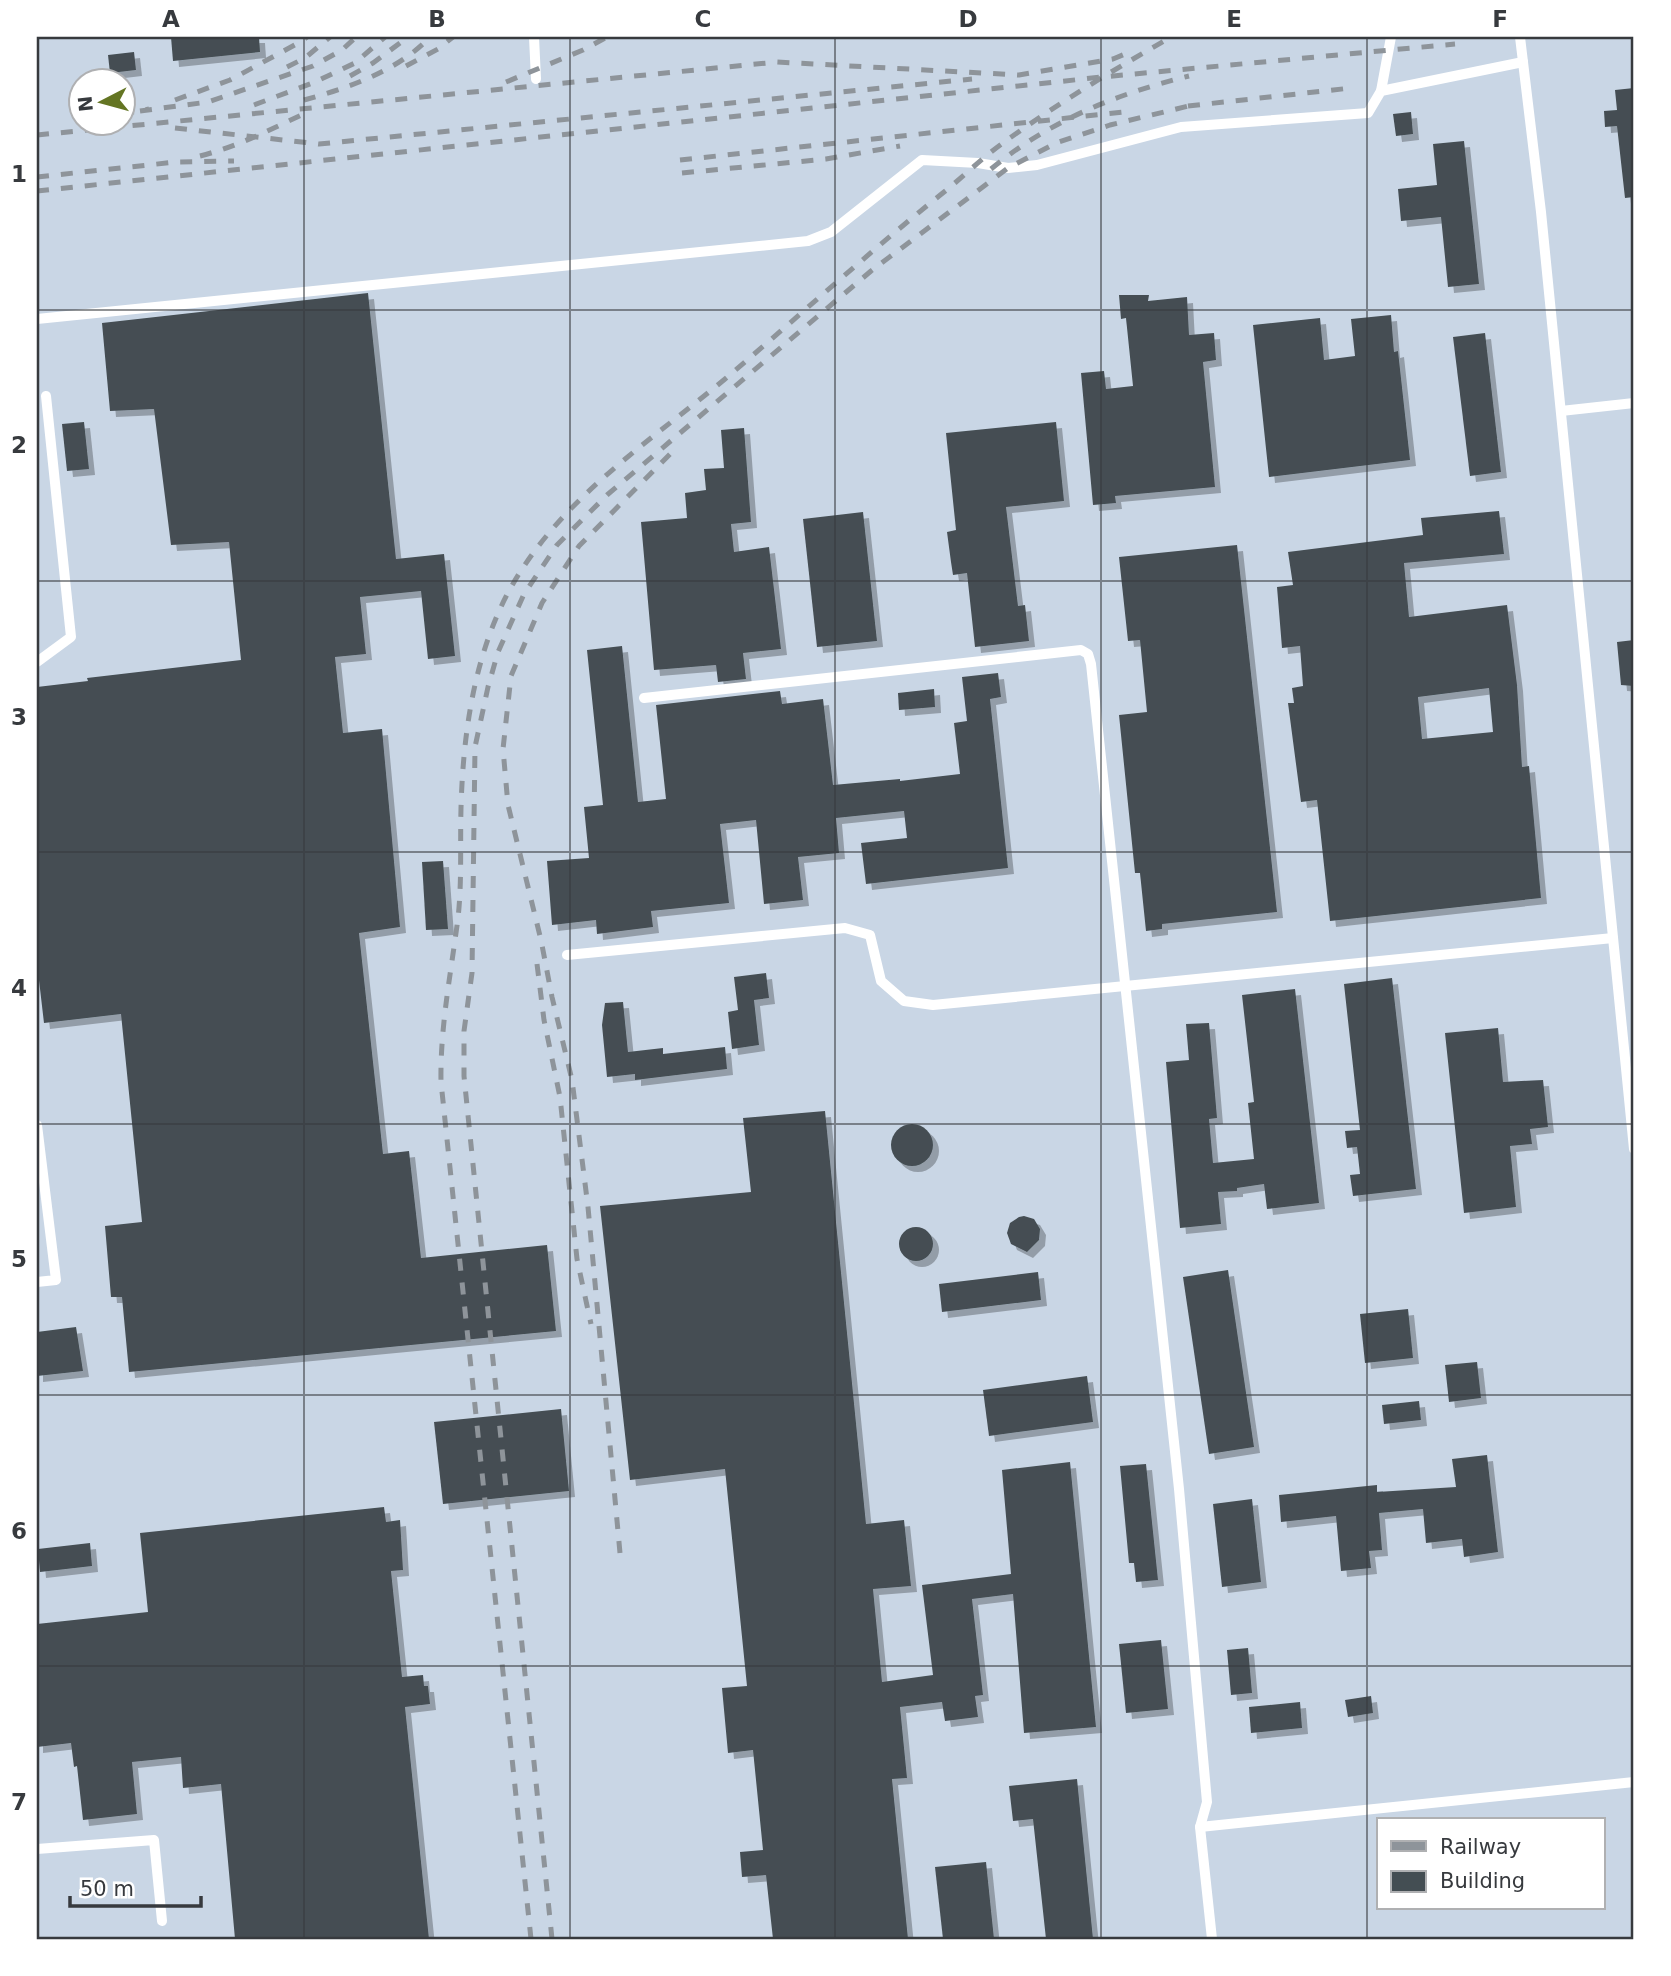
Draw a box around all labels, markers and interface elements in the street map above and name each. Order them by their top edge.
text: A [162,6,180,32]
text: B [428,6,446,32]
text: C [695,6,711,32]
text: D [958,6,978,32]
text: E [1226,6,1242,32]
text: F [1492,6,1508,32]
north arrow [66,66,136,136]
text: N [73,95,97,113]
text: 1 [11,161,27,187]
text: 2 [11,432,27,458]
text: 3 [11,704,27,730]
text: 4 [11,975,27,1001]
text: 5 [11,1246,27,1272]
text: 6 [11,1518,27,1544]
text: 7 [11,1789,27,1815]
legend [1377,1818,1604,1910]
text: Railway [1440,1835,1521,1859]
scale bar [70,1864,201,1908]
text: Building [1440,1869,1525,1893]
text: 50 m [80,1877,134,1901]

